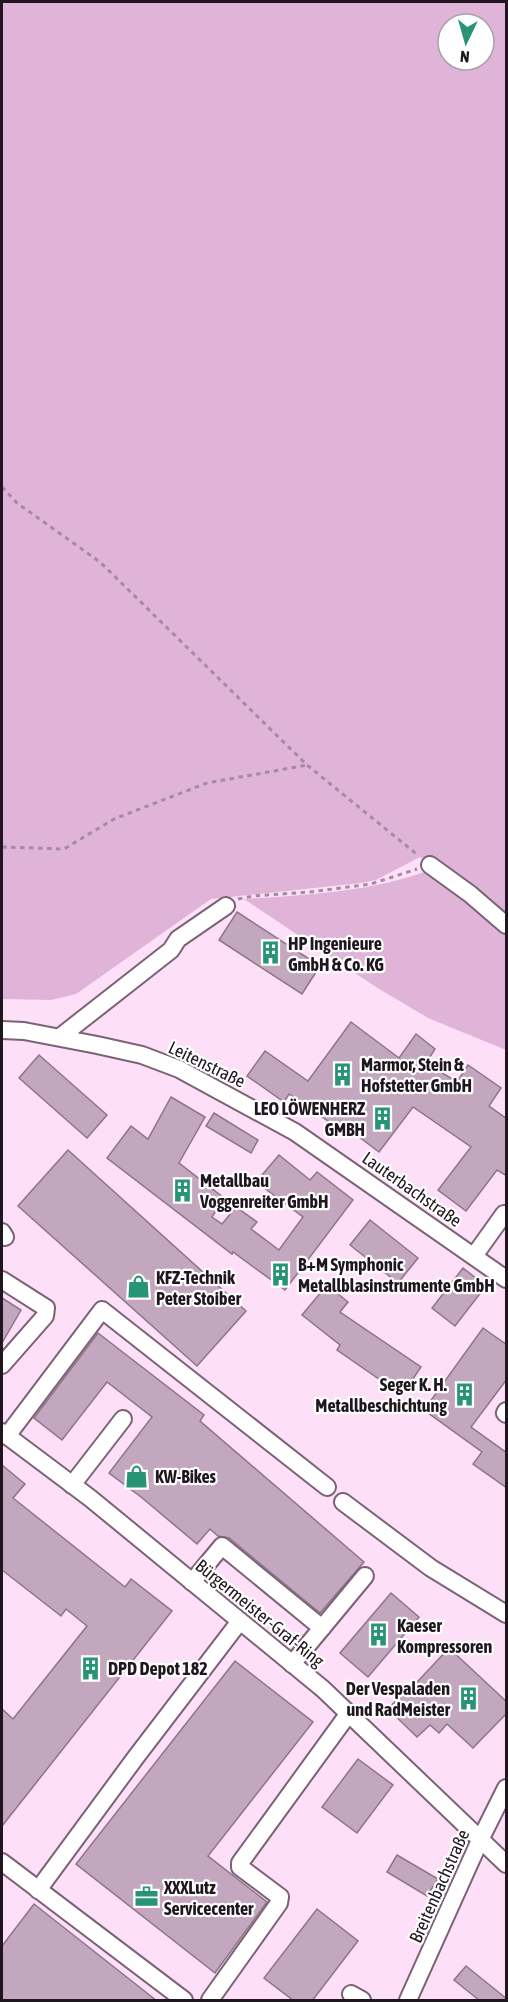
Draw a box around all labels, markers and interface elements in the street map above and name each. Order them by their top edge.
north arrow [436,12,496,72]
text: N [459,48,470,66]
place label: HP Ingenieure GmbH & Co. KG [288,933,384,975]
building icon: HP Ingenieure GmbH & Co. KG [257,940,283,966]
street label: Leitenstraße [165,1036,249,1092]
place label: Marmor, Stein & Hofstetter GmbH [361,1054,472,1096]
building icon: Marmor, Stein & Hofstetter GmbH [330,1061,356,1087]
place label: LEO LÖWENHERZ GMBH [254,1098,366,1140]
building icon: LEO LÖWENHERZ GMBH [370,1105,396,1131]
street label: Lauterbachstraße [358,1147,466,1231]
place label: Metallbau Voggenreiter GmbH [199,1170,328,1212]
building icon: Metallbau Voggenreiter GmbH [169,1177,195,1203]
place label: B+M Symphonic Metallblasinstrumente GmbH [298,1254,495,1296]
building icon: B+M Symphonic Metallblasinstrumente GmbH [267,1261,293,1287]
place label: KFZ-Technik Peter Stoiber [156,1267,242,1309]
shop icon: KFZ-Technik Peter Stoiber [125,1274,151,1300]
place label: Seger K. H. Metallbeschichtung [315,1374,447,1416]
building icon: Seger K. H. Metallbeschichtung [452,1381,478,1407]
shop icon: KW-Bikes [124,1463,150,1489]
place label: KW-Bikes [155,1466,217,1487]
street label: Bürgermeister-Graf-Ring [191,1555,329,1671]
place label: Kaeser Kompressoren [397,1615,493,1657]
building icon: Kaeser Kompressoren [366,1622,392,1648]
building icon: DPD Depot 182 [77,1655,103,1681]
place label: DPD Depot 182 [108,1658,208,1679]
place label: Der Vespaladen und RadMeister [346,1678,451,1720]
building icon: Der Vespaladen und RadMeister [455,1685,481,1711]
street label: Breitenbachstraße [405,1826,473,1946]
place label: XXXLutz Servicecenter [163,1877,254,1919]
office icon: XXXLutz Servicecenter [133,1884,159,1910]

